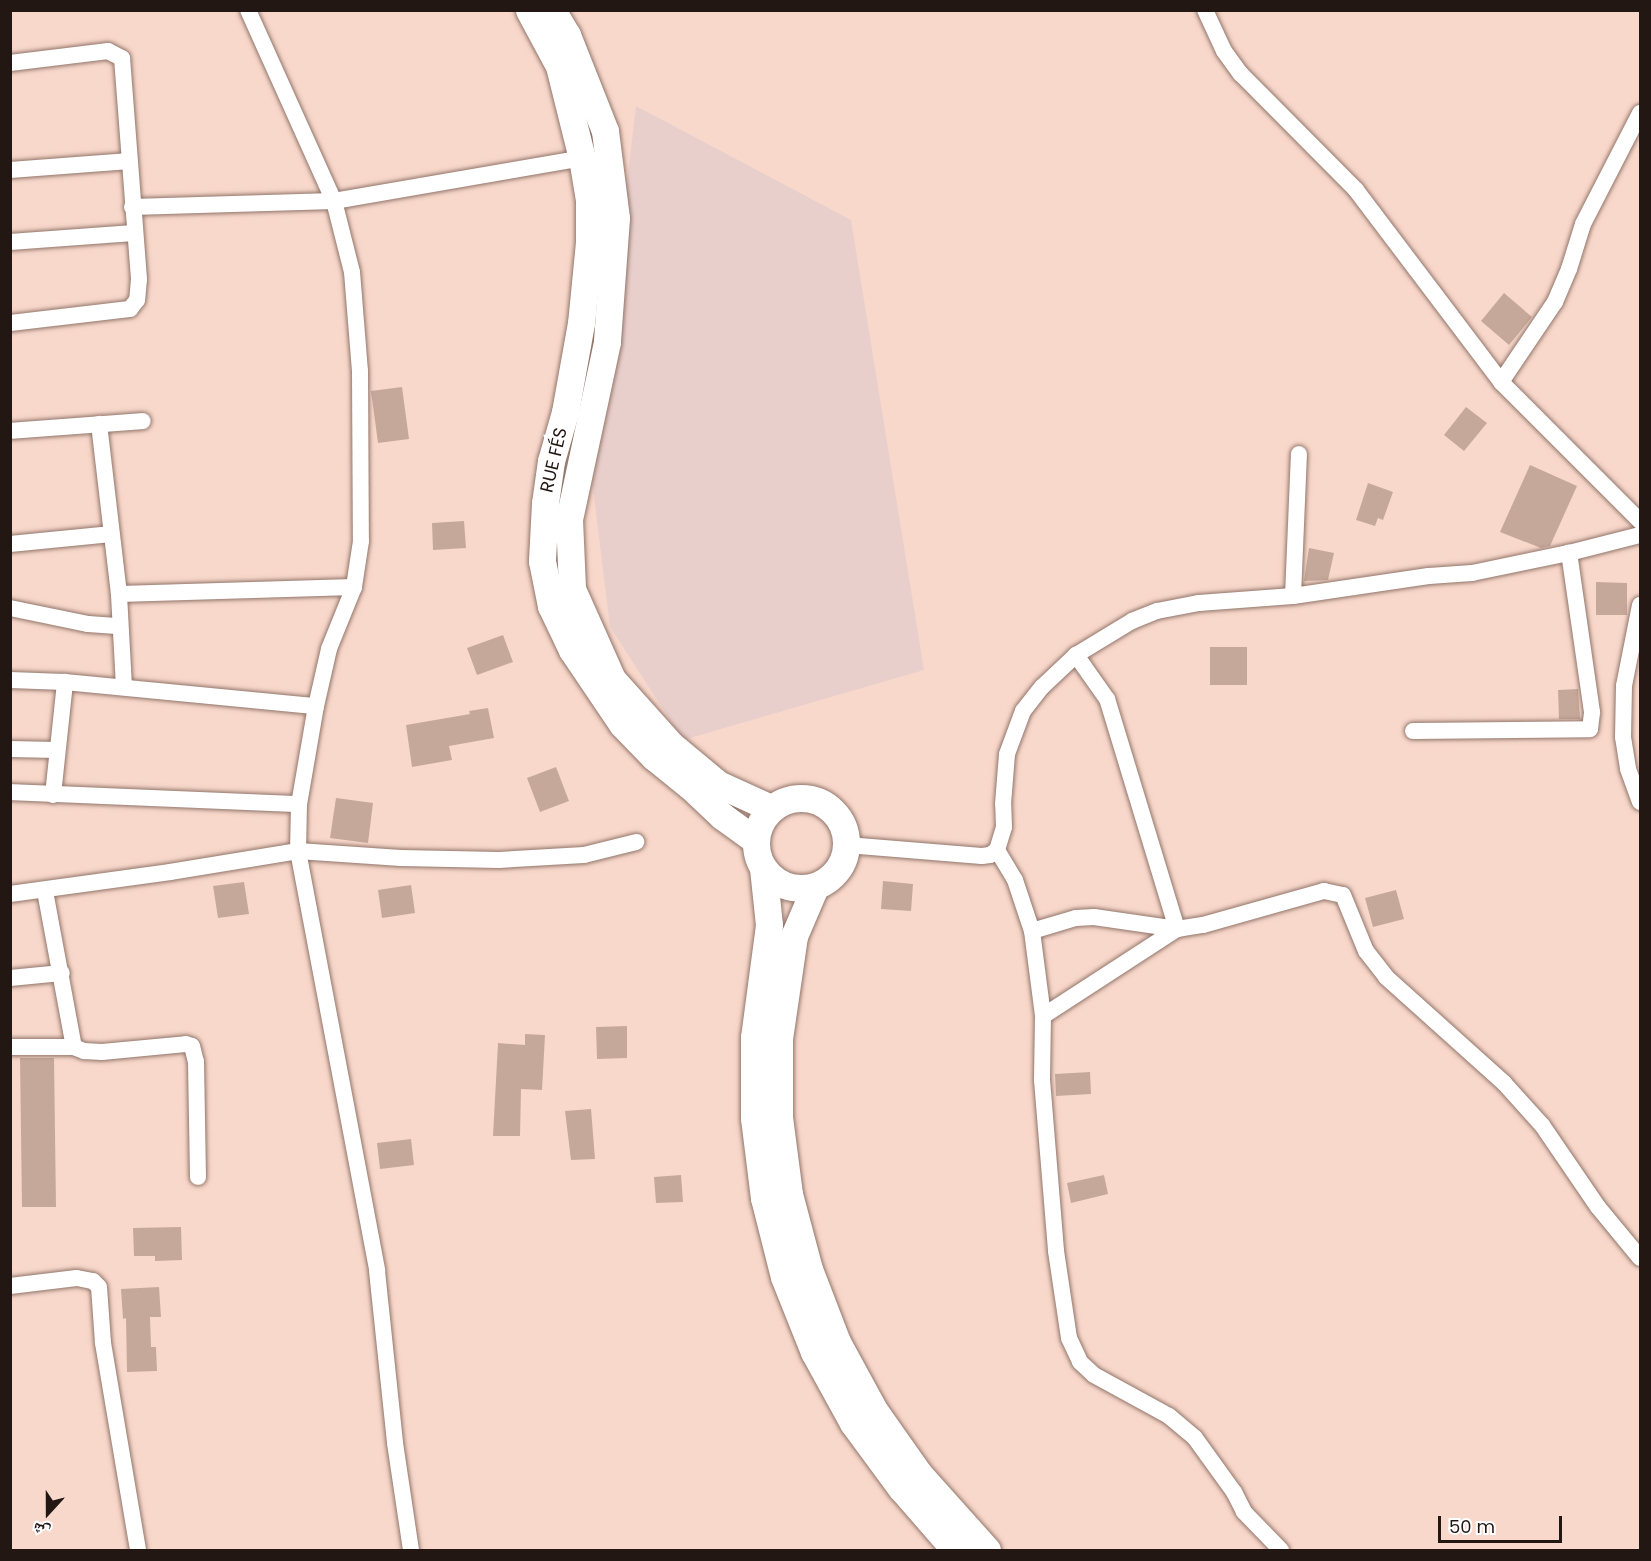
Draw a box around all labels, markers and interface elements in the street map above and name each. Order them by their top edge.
street label: RUE FÉS [536,425,572,495]
north arrow [18,1483,78,1543]
scale bar [1441,1504,1566,1542]
text: 50 m [1449,1514,1495,1539]
text: ش [29,1516,53,1544]

